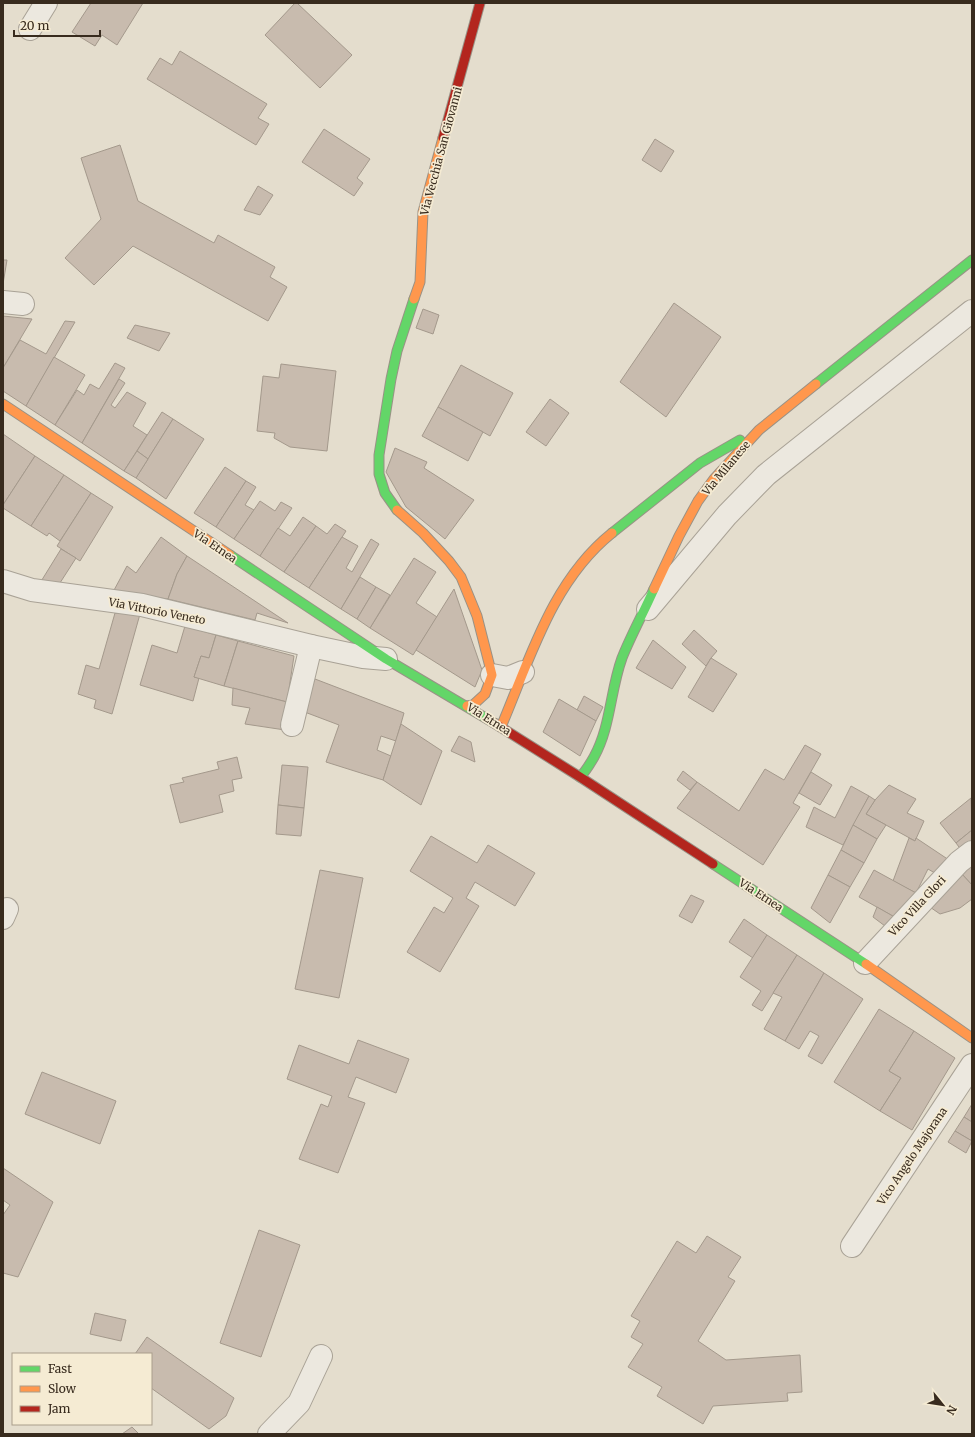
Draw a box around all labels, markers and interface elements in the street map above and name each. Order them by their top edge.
scale bar [14,12,100,38]
text: 20 m [20,18,49,33]
street label: Via Vecchia San Giovanni [417,85,465,218]
street label: Via Milanese [698,438,753,499]
street label: Via Etnea [190,526,240,566]
street label: Via Vittorio Veneto [106,595,207,627]
street label: Via Etnea [463,699,514,738]
street label: Vico Villa Glori [885,873,949,940]
street label: Via Etnea [736,875,786,914]
street label: Vico Angelo Majorana [873,1104,950,1208]
legend [12,1353,152,1425]
text: Fast [48,1361,72,1376]
text: Slow [48,1381,77,1396]
north arrow [923,1385,963,1425]
text: Jam [47,1401,71,1416]
text: N [943,1403,960,1418]

